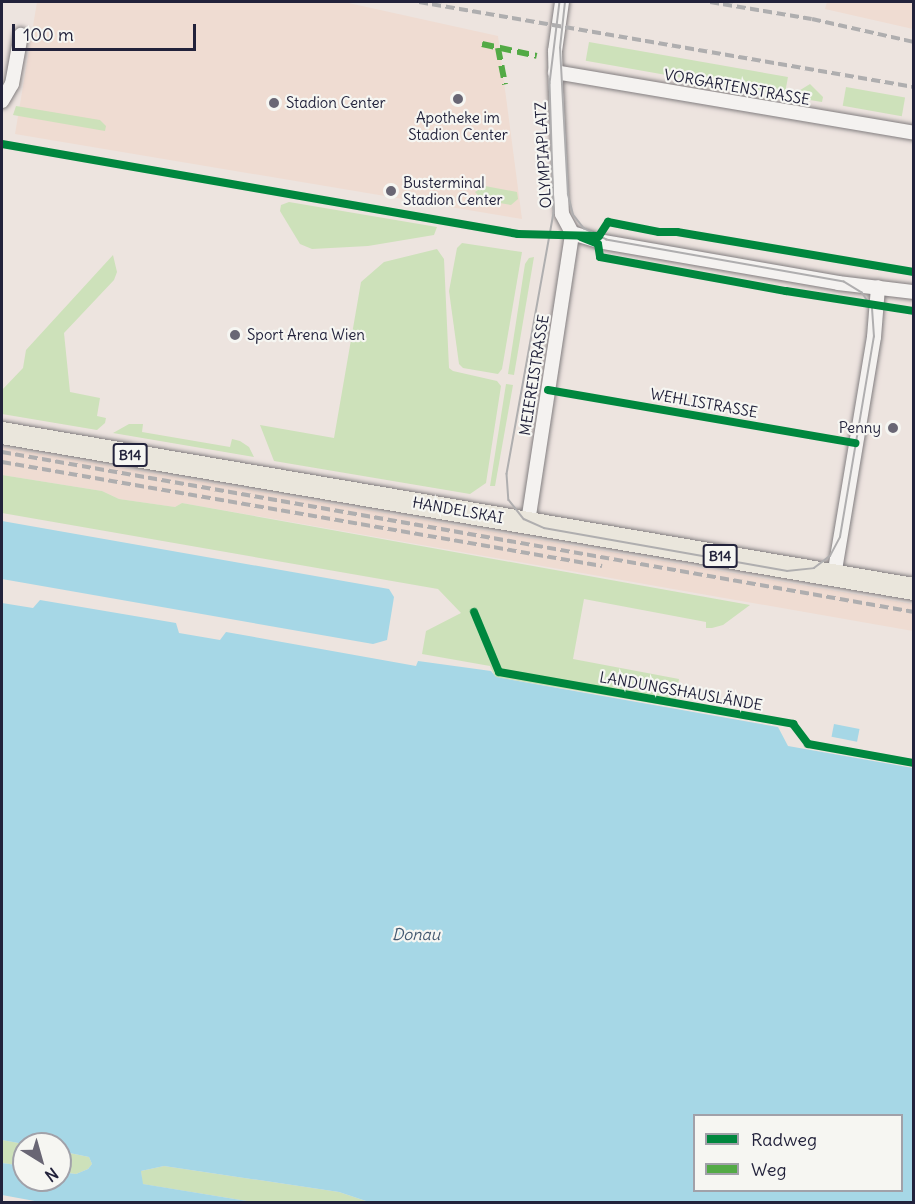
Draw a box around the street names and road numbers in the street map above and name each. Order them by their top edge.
street label: VORGARTENSTRASSE [663,65,811,109]
street label: OLYMPIAPLATZ [531,101,555,209]
street label: MEIEREISTRASSE [516,313,552,437]
street label: WEHLISTRASSE [649,385,759,421]
road number: B14 [112,444,148,466]
street label: HANDELSKAI [411,493,505,527]
road number: B14 [702,545,738,567]
street label: LANDUNGSHAUSLÄNDE [598,668,764,714]

